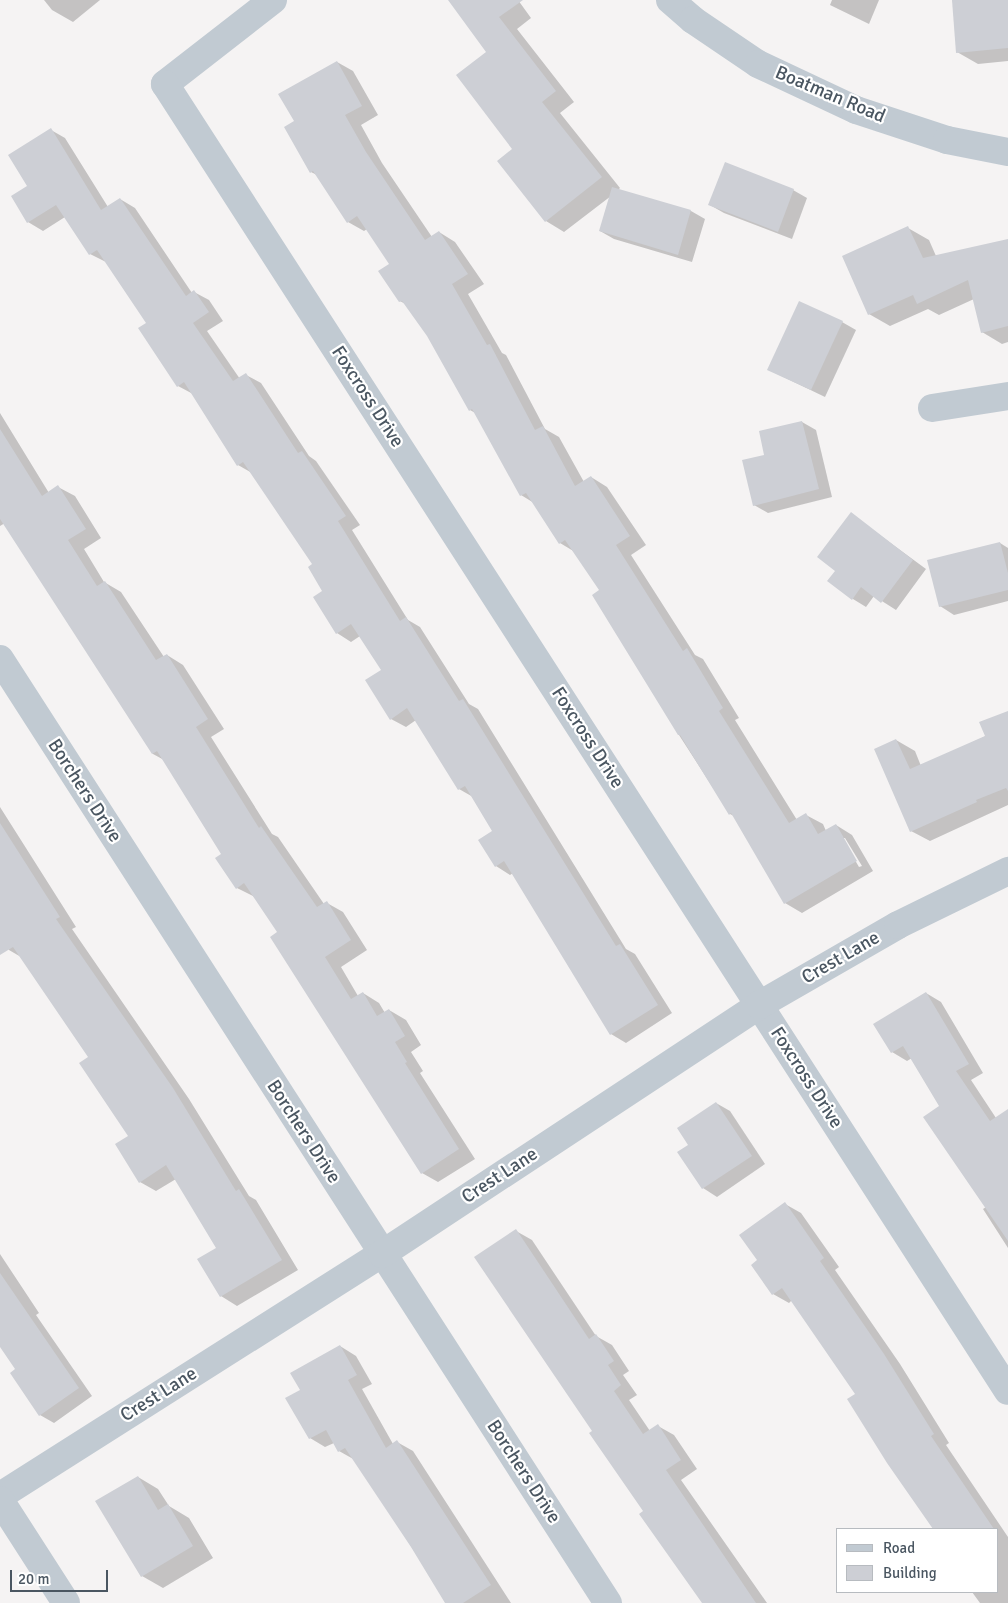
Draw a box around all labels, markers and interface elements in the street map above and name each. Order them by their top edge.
street label: Boatman Road [771,62,889,128]
street label: Foxcross Drive [326,342,408,452]
street label: Foxcross Drive [546,683,628,793]
street label: Borchers Drive [42,735,126,847]
street label: Crest Lane [798,927,884,989]
street label: Foxcross Drive [765,1023,847,1133]
street label: Borchers Drive [261,1076,345,1188]
street label: Crest Lane [458,1143,542,1209]
street label: Crest Lane [116,1363,202,1427]
street label: Borchers Drive [481,1416,565,1528]
legend [836,1528,998,1593]
text: Road [883,1539,915,1557]
scale bar [12,1560,110,1592]
text: Building [883,1564,937,1582]
text: 20 m [18,1570,49,1588]

